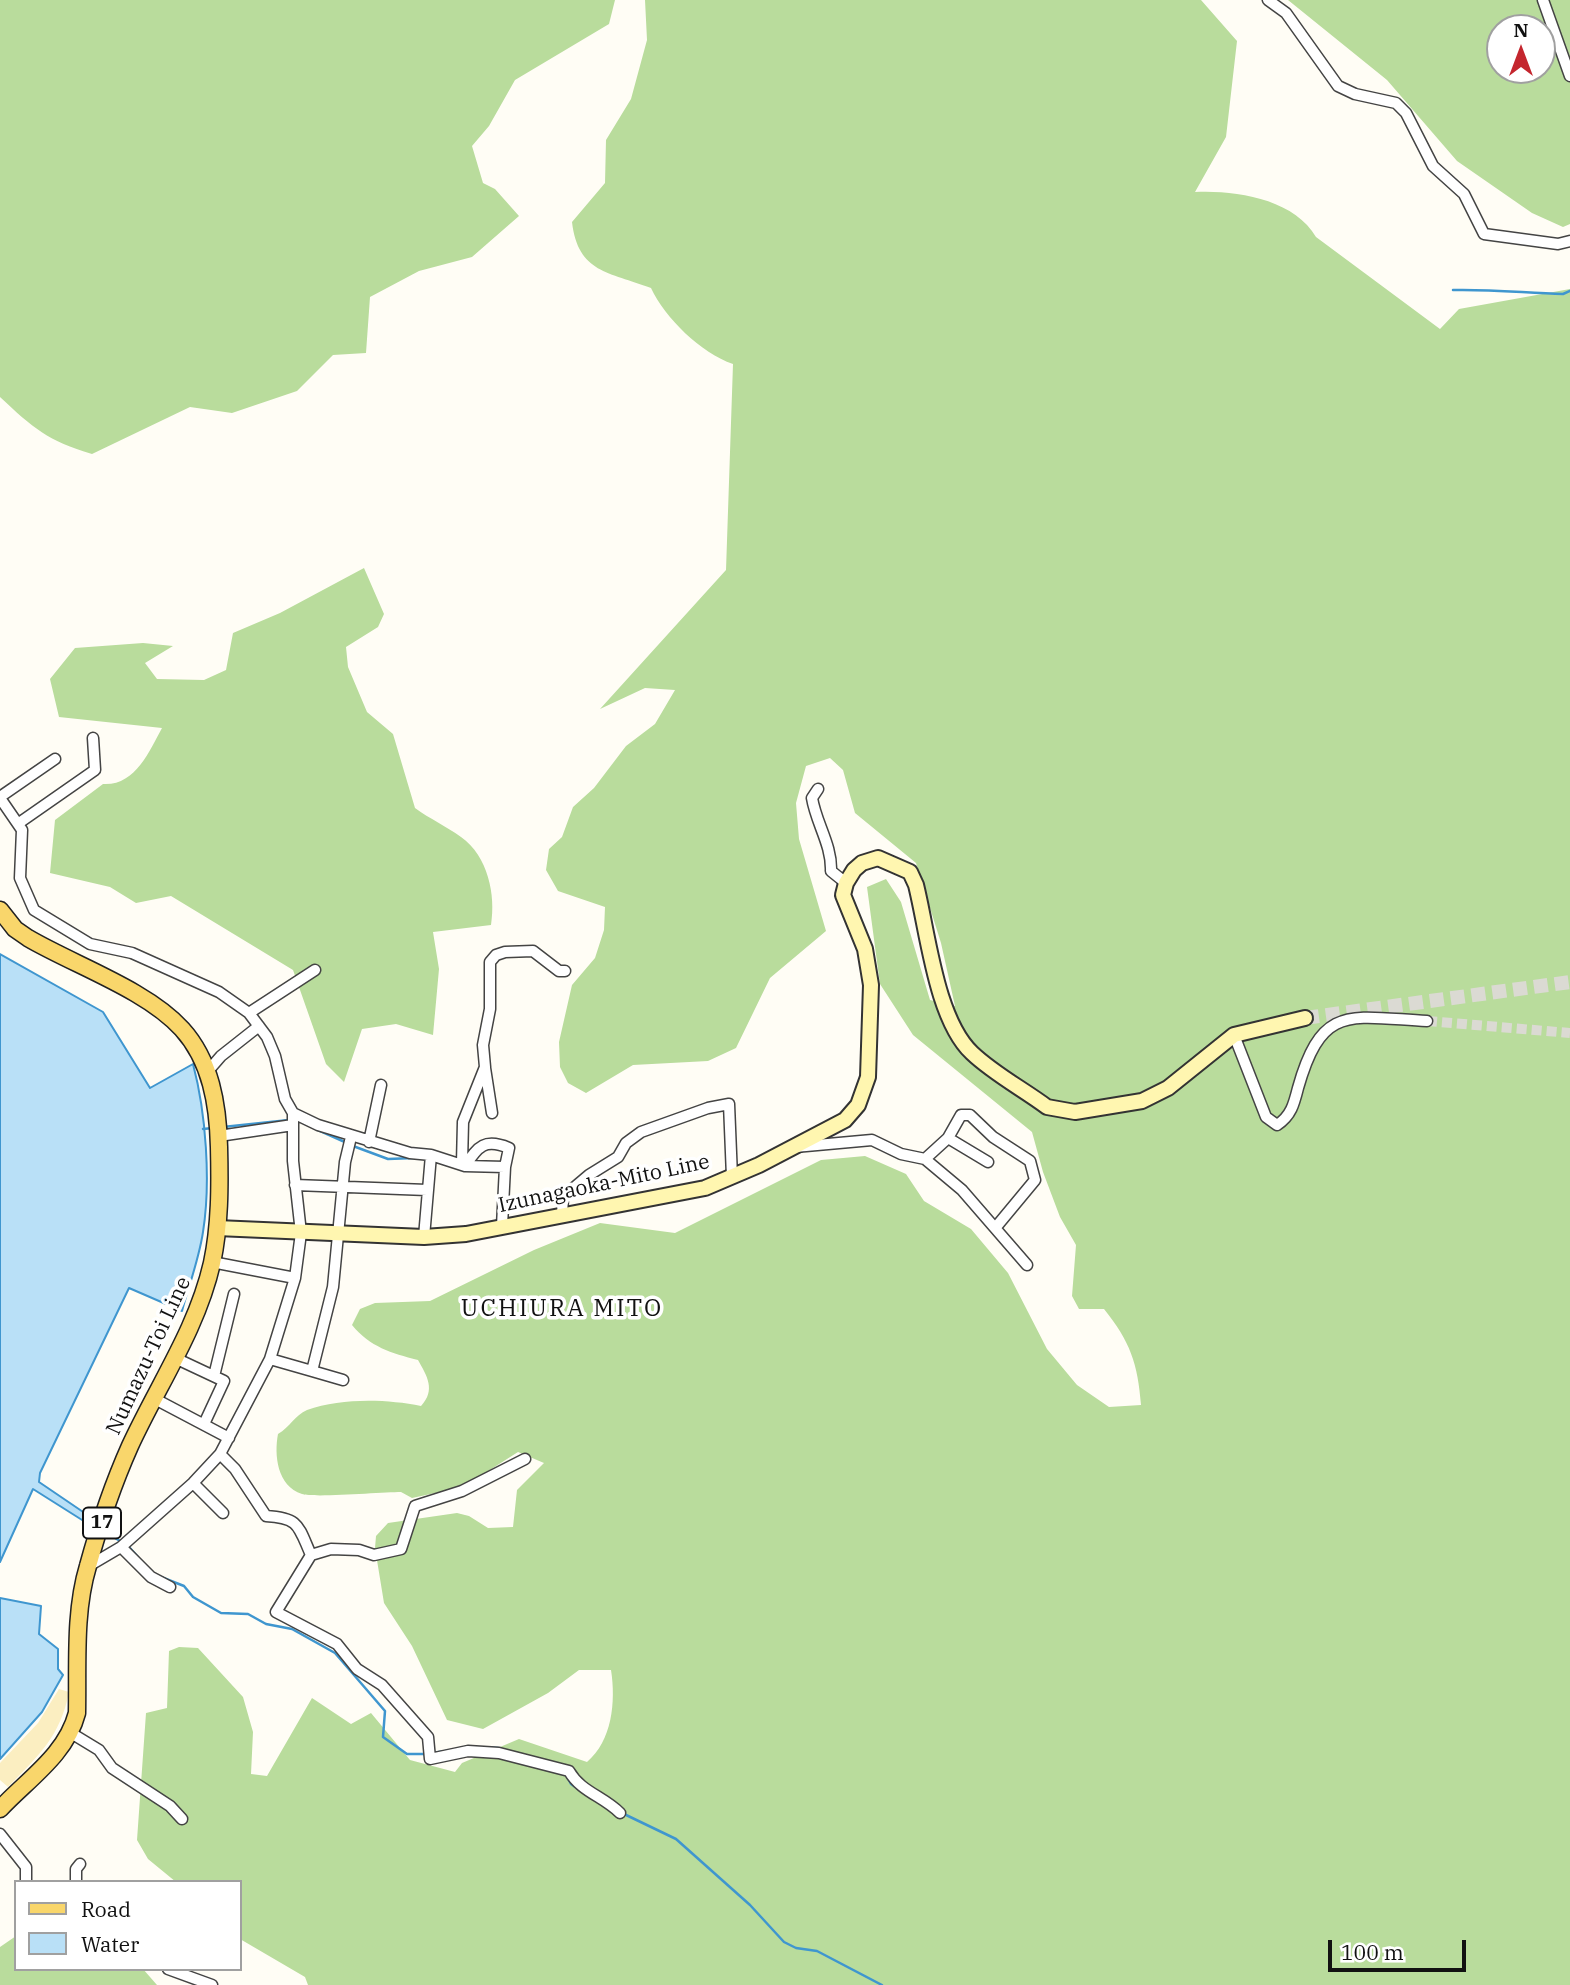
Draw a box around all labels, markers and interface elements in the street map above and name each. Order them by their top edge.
north arrow [1486,14,1556,84]
text: N [1513,18,1529,42]
street label: Izunagaoka-Mito Line [496,1149,712,1219]
street label: Numazu-Toi Line [101,1273,197,1439]
district label: UCHIURA MITO [462,1295,662,1323]
road number: 17 [83,1508,121,1539]
legend [14,1880,242,1971]
text: Road [81,1895,131,1923]
scale bar [1332,1926,1470,1970]
text: Water [81,1930,139,1958]
text: 100 m [1341,1938,1404,1966]

